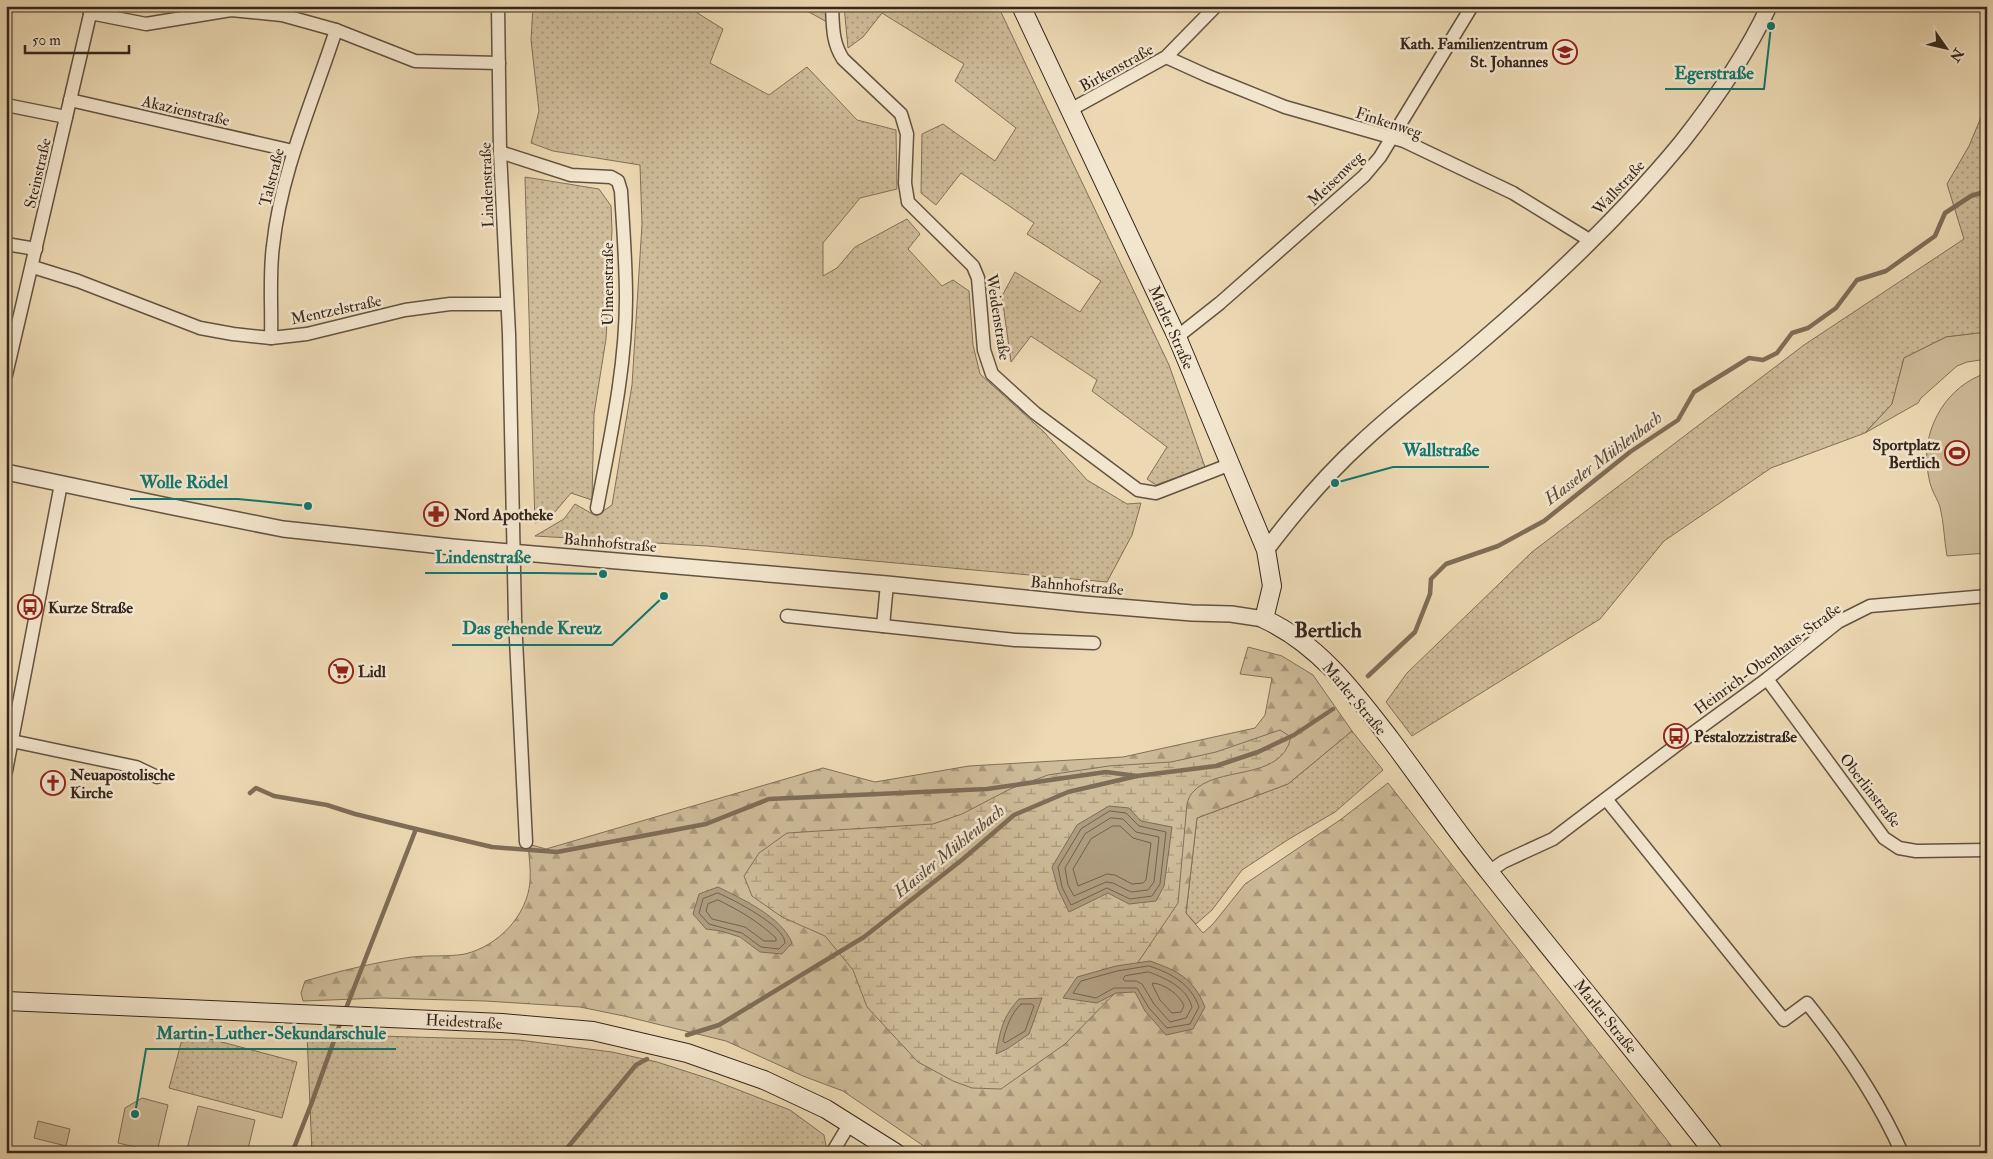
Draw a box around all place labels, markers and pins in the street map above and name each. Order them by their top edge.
place label: Kath. Familienzentrum St. Johannes [1400,34,1549,73]
school or university icon: Kath. Familienzentrum St. Johannes [1552,39,1578,65]
callout: Egerstraße [1665,56,1764,89]
callout: Wallstraße [1393,434,1489,467]
place label: Sportplatz Bertlich [1873,435,1941,473]
sports icon: Sportplatz Bertlich [1944,440,1970,466]
callout: Wolle Rödel [130,466,238,499]
pharmacy icon: Nord Apotheke [423,501,449,527]
place label: Nord Apotheke [453,505,553,526]
callout: Lindenstraße [425,540,541,573]
bus stop icon: Kurze Straße [17,594,43,620]
place label: Kurze Straße [48,598,133,618]
callout: Das gehende Kreuz [452,612,612,645]
supermarket icon: Lidl [328,658,354,684]
place label: Lidl [358,662,387,682]
bus stop icon: Pestalozzistraße [1663,723,1689,749]
place label: Pestalozzistraße [1694,727,1797,747]
place label: Neuapostolische Kirche [69,765,175,803]
church icon: Neuapostolische Kirche [40,770,66,796]
callout: Martin-Luther-Sekundarschule [146,1016,396,1049]

